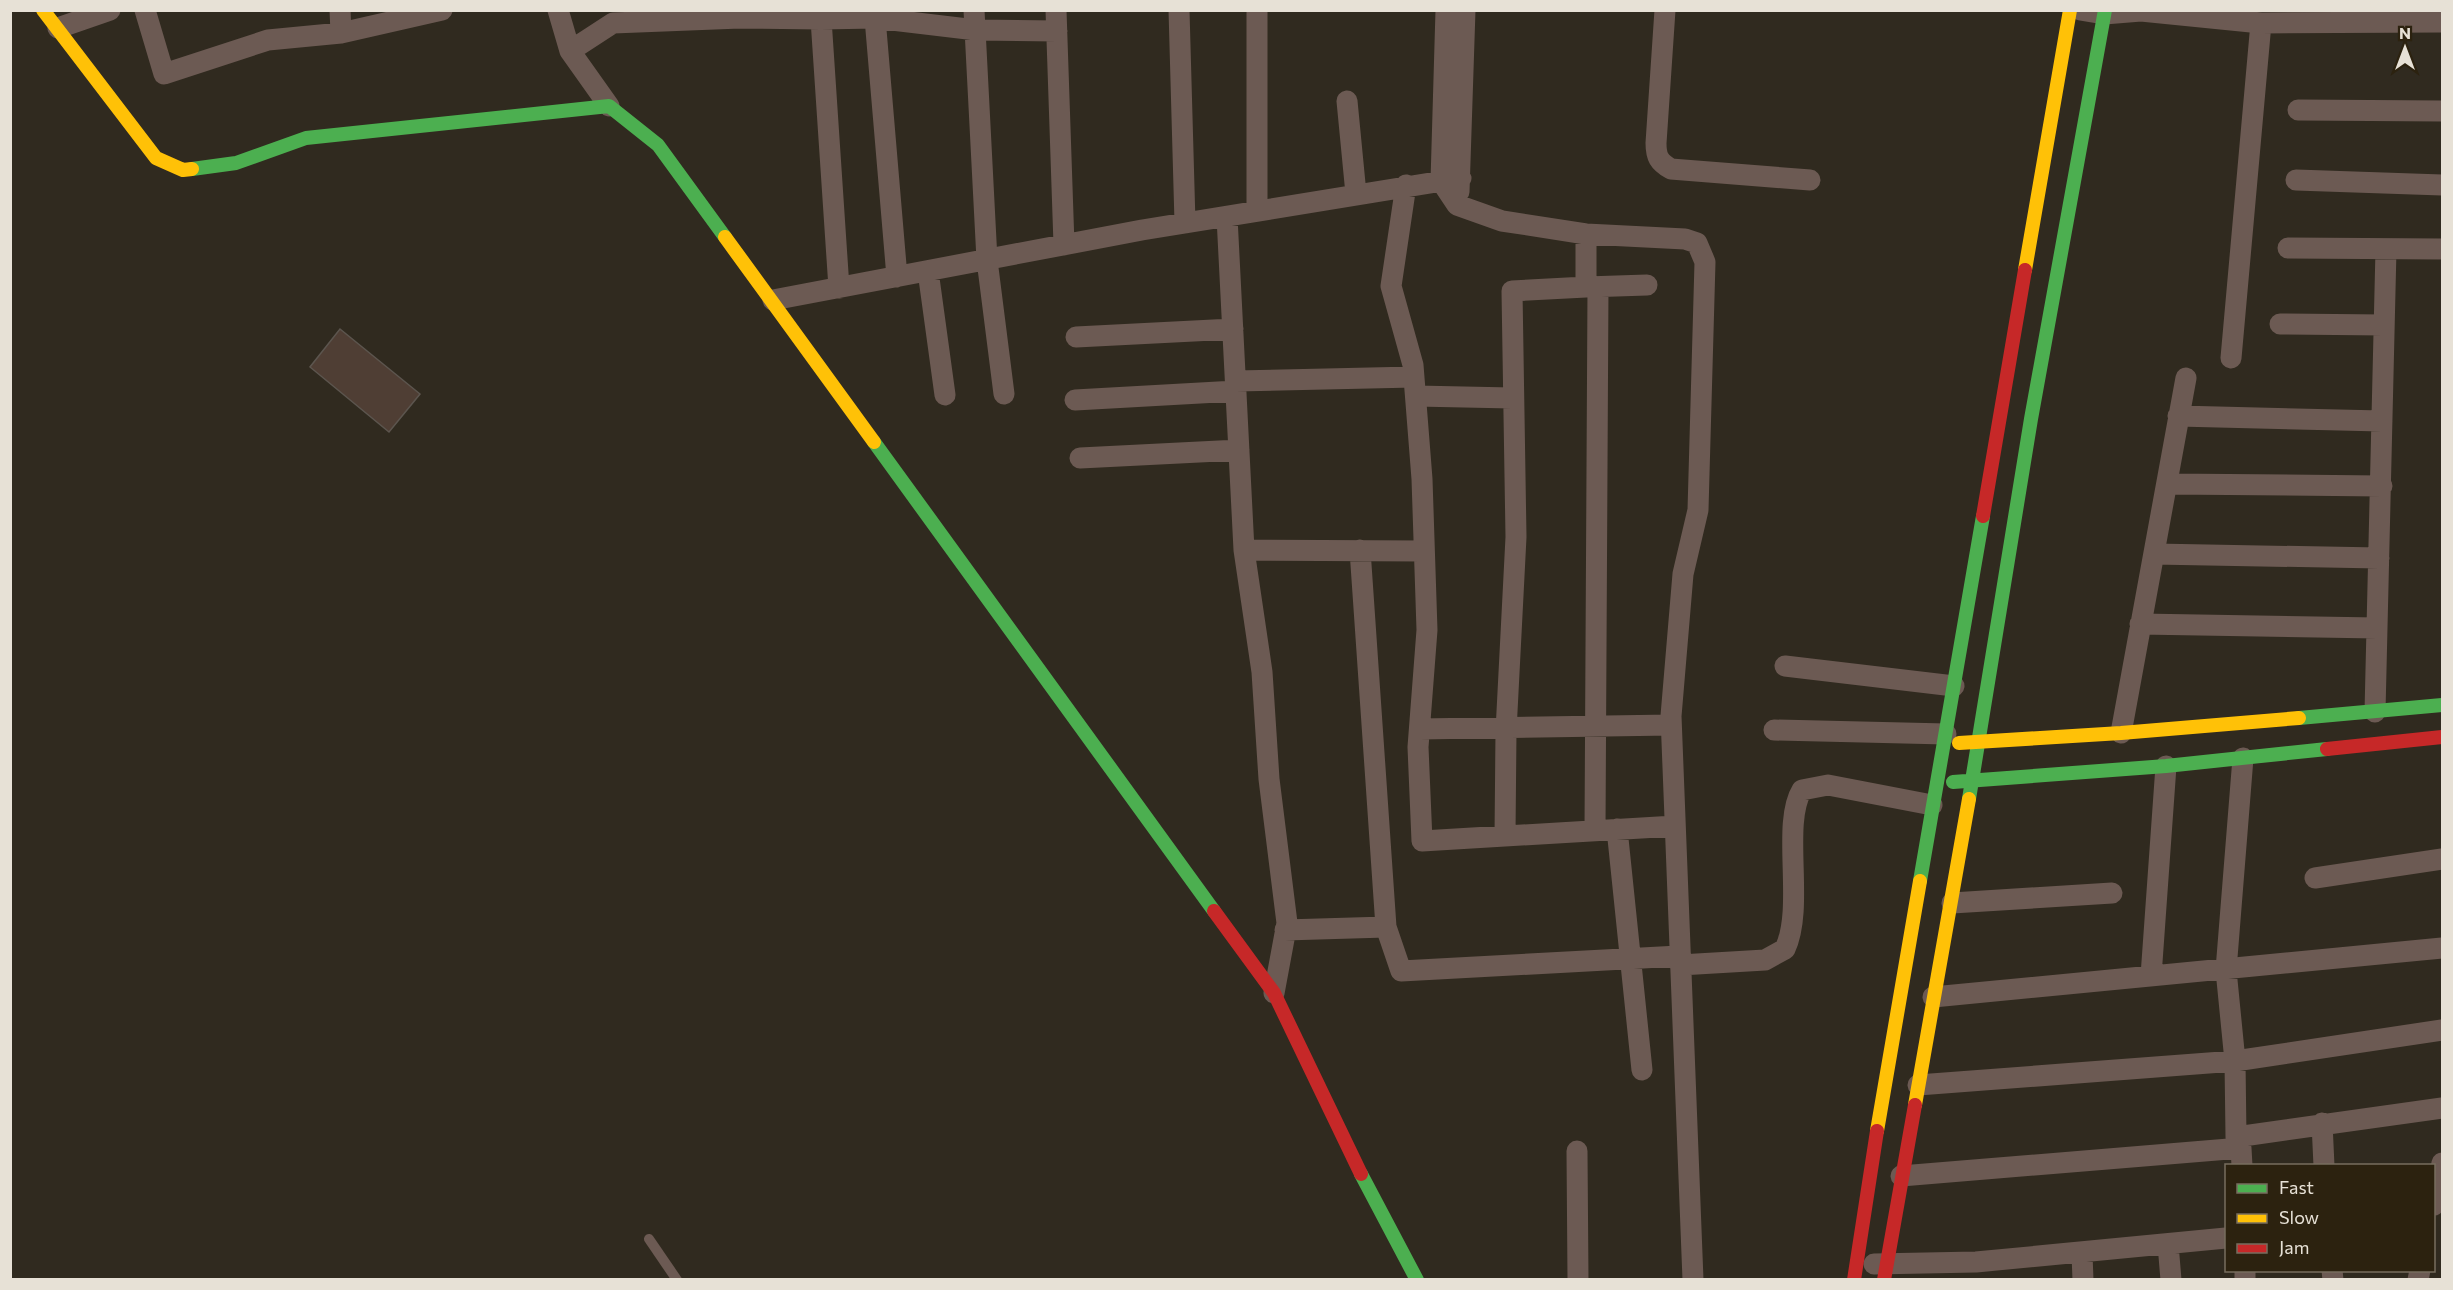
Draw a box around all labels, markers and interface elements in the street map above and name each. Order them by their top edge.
north arrow [2375,18,2435,78]
text: N [2399,23,2411,42]
legend [2225,1164,2435,1272]
text: Fast [2279,1176,2314,1198]
text: Slow [2279,1206,2319,1228]
text: Jam [2279,1236,2309,1258]

